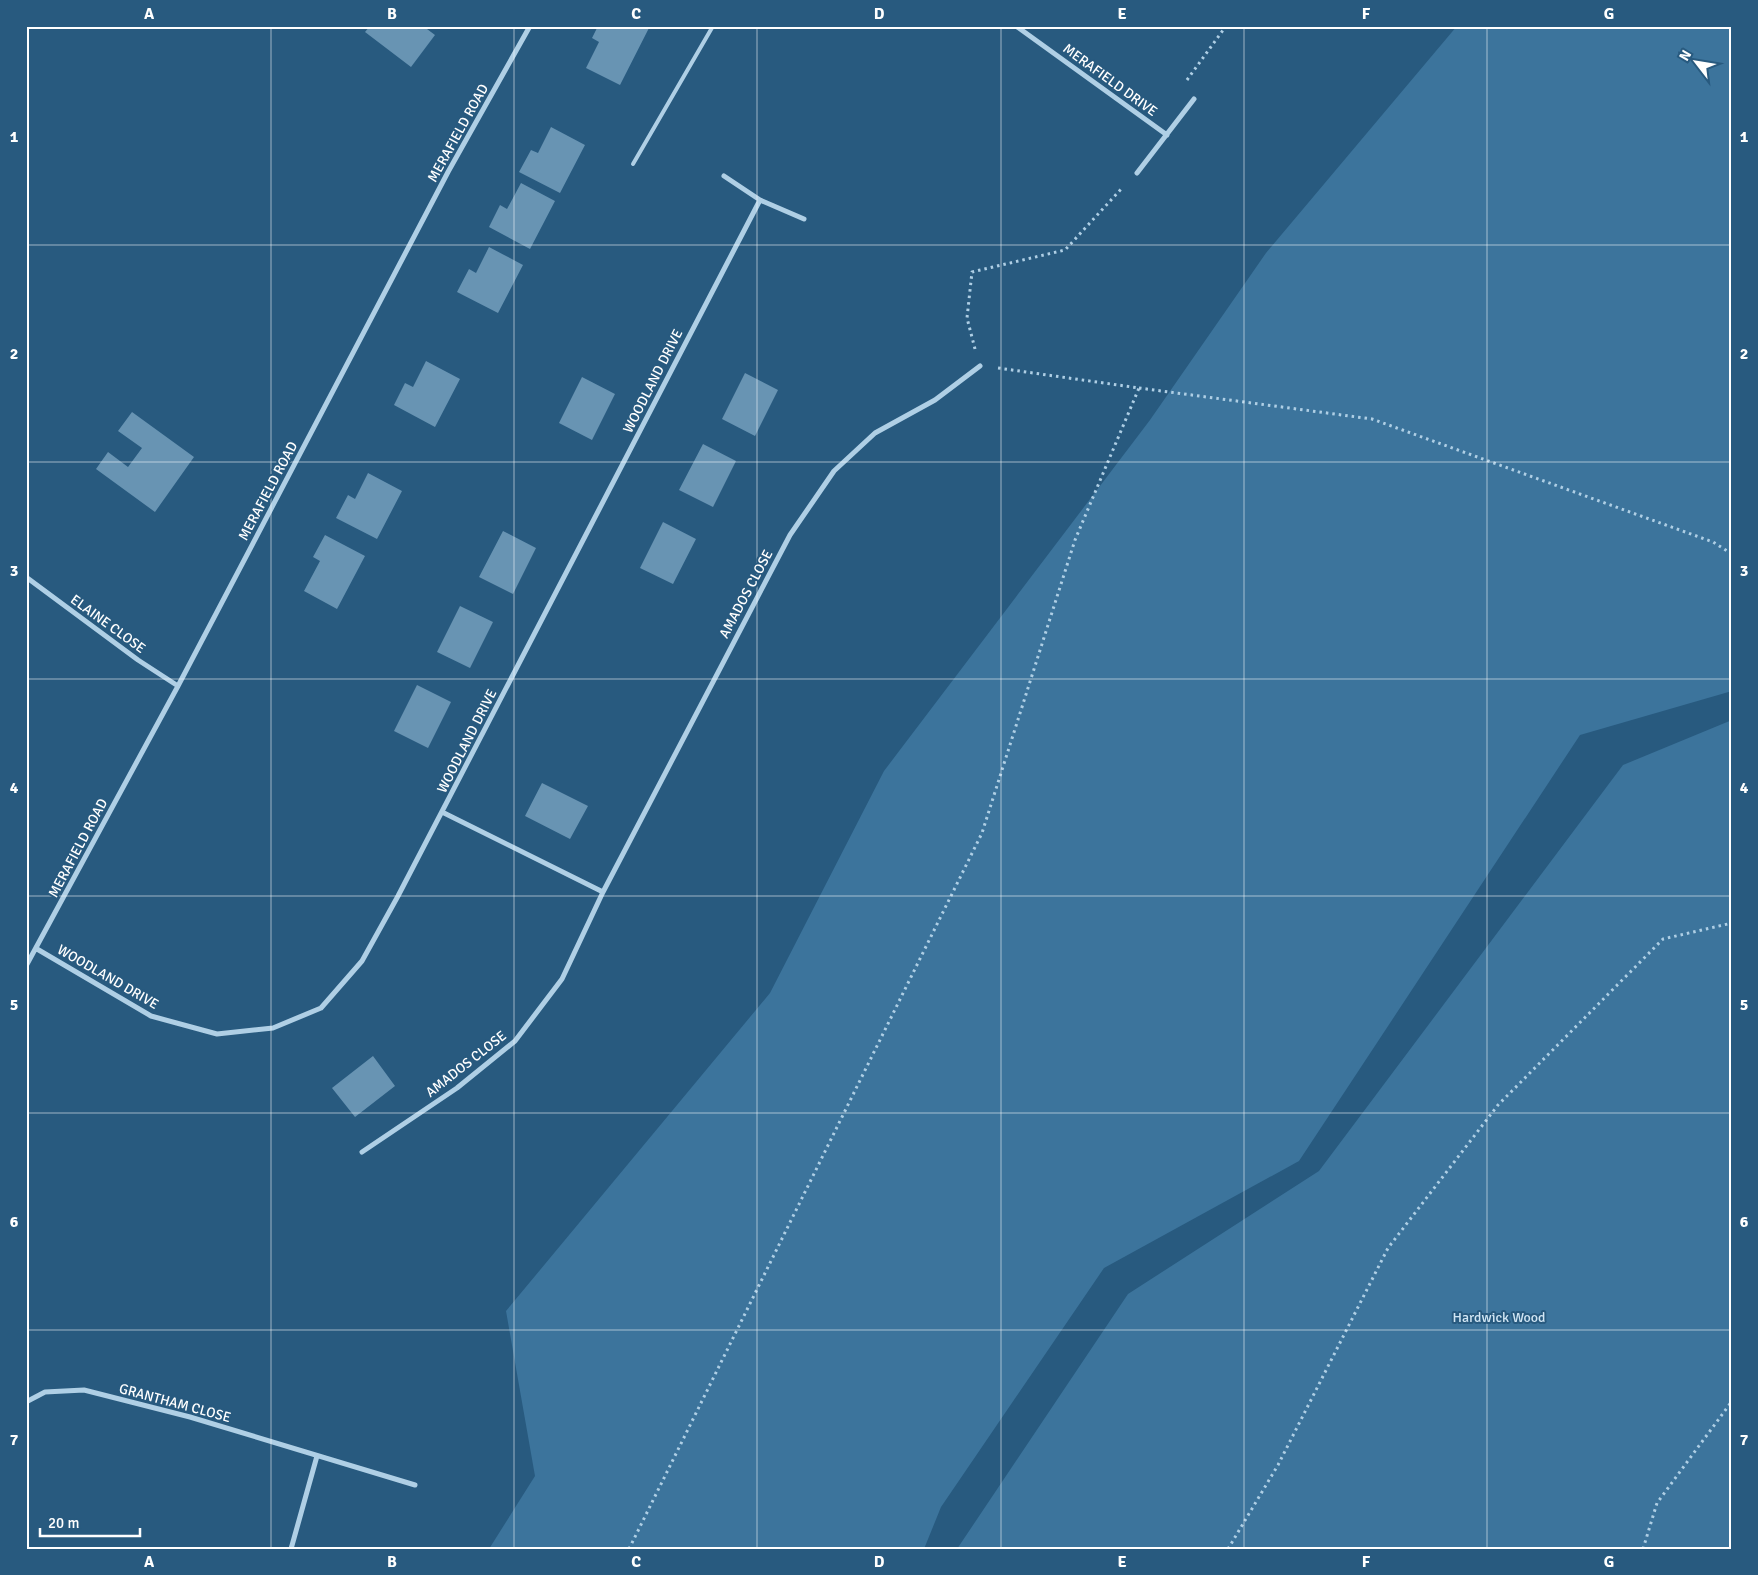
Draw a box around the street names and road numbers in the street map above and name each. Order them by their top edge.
street label: MERAFIELD DRIVE [1060,40,1161,120]
street label: MERAFIELD ROAD [424,81,492,185]
street label: WOODLAND DRIVE [619,326,687,436]
street label: MERAFIELD ROAD [235,439,301,543]
street label: AMADOS CLOSE [716,547,777,641]
street label: ELAINE CLOSE [67,591,149,657]
street label: WOODLAND DRIVE [433,686,501,796]
street label: MERAFIELD ROAD [45,796,111,900]
street label: WOODLAND DRIVE [54,941,162,1013]
street label: AMADOS CLOSE [422,1027,510,1101]
street label: GRANTHAM CLOSE [117,1380,233,1426]

